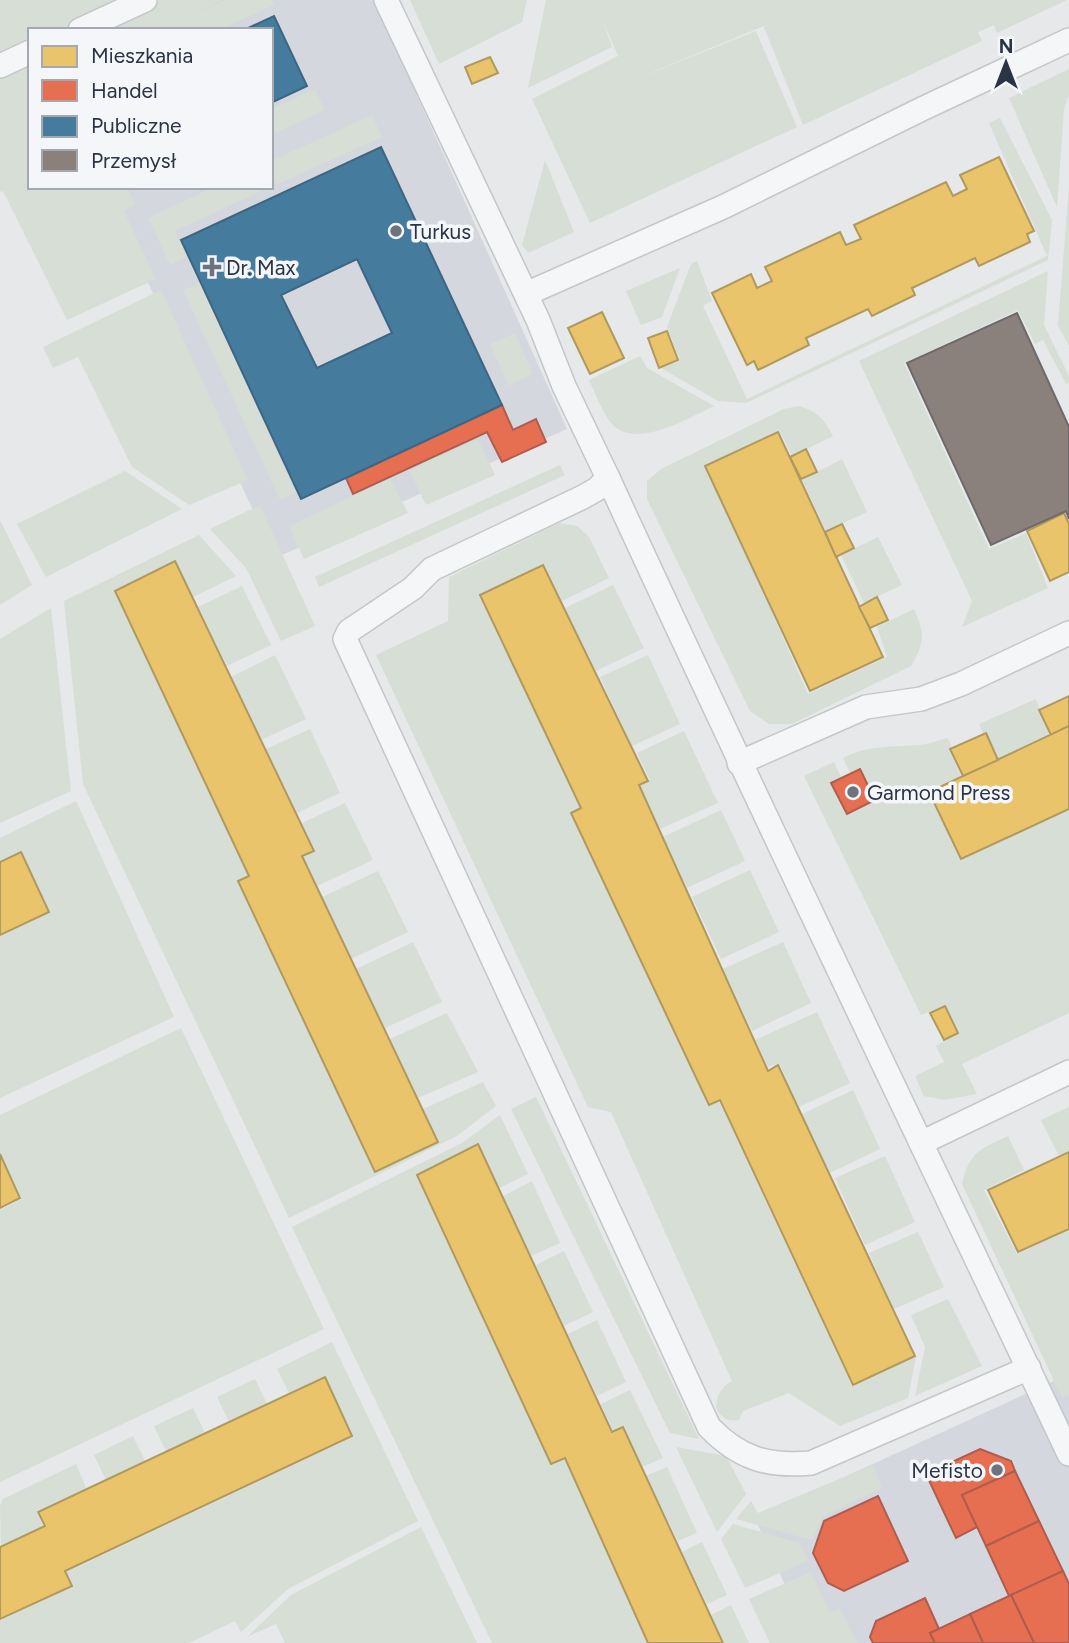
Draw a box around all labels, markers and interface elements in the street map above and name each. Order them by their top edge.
legend [28,28,273,189]
north arrow [971,28,1041,98]
text: N [999,35,1013,58]
text: Mieszkania [91,43,193,68]
text: Handel [91,78,158,103]
text: Publiczne [91,113,181,138]
text: Przemysł [91,148,176,173]
place label: Turkus [410,219,471,244]
marker: Turkus [388,223,404,239]
place label: Dr. Max [226,255,296,280]
marker: Dr. Max [204,259,220,275]
place label: Garmond Press [867,780,1010,805]
marker: Garmond Press [845,784,861,800]
place label: Mefisto [911,1458,983,1483]
marker: Mefisto [989,1462,1005,1478]

